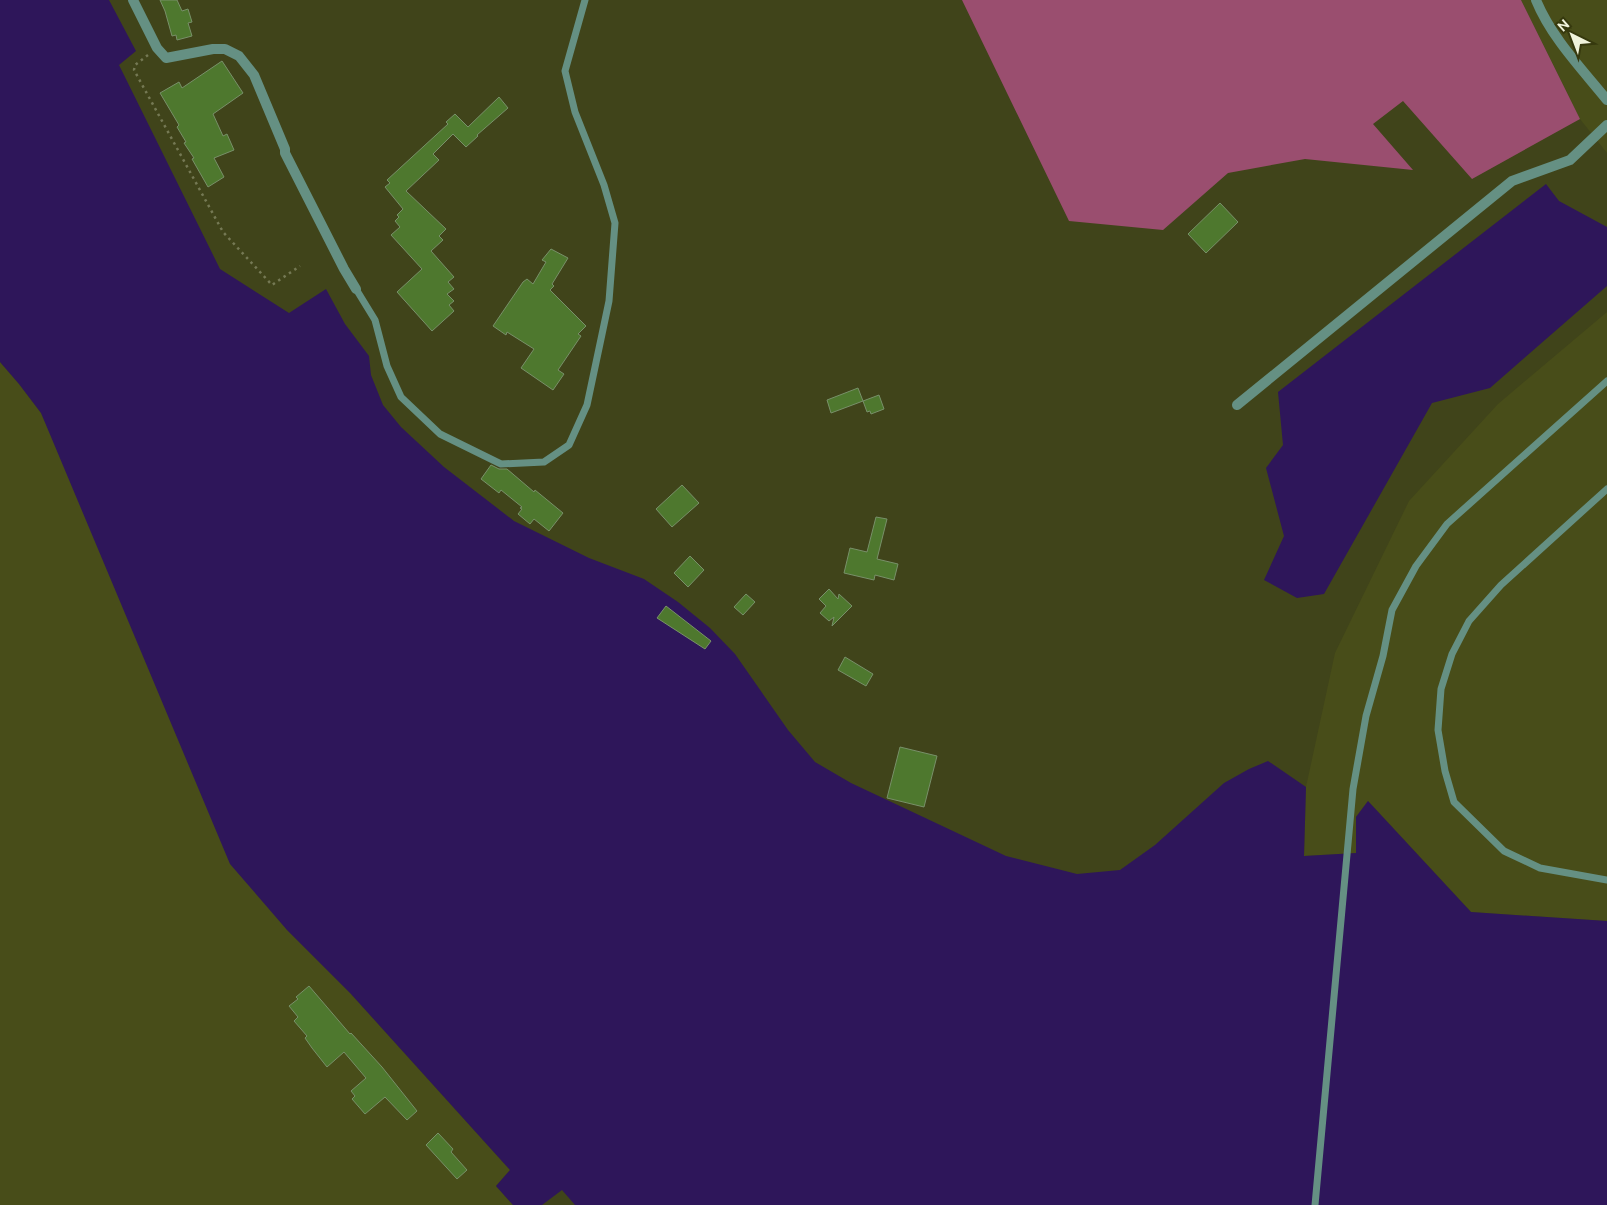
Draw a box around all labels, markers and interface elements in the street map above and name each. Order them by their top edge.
north arrow [1547,10,1597,60]
text: N [1554,16,1573,35]

